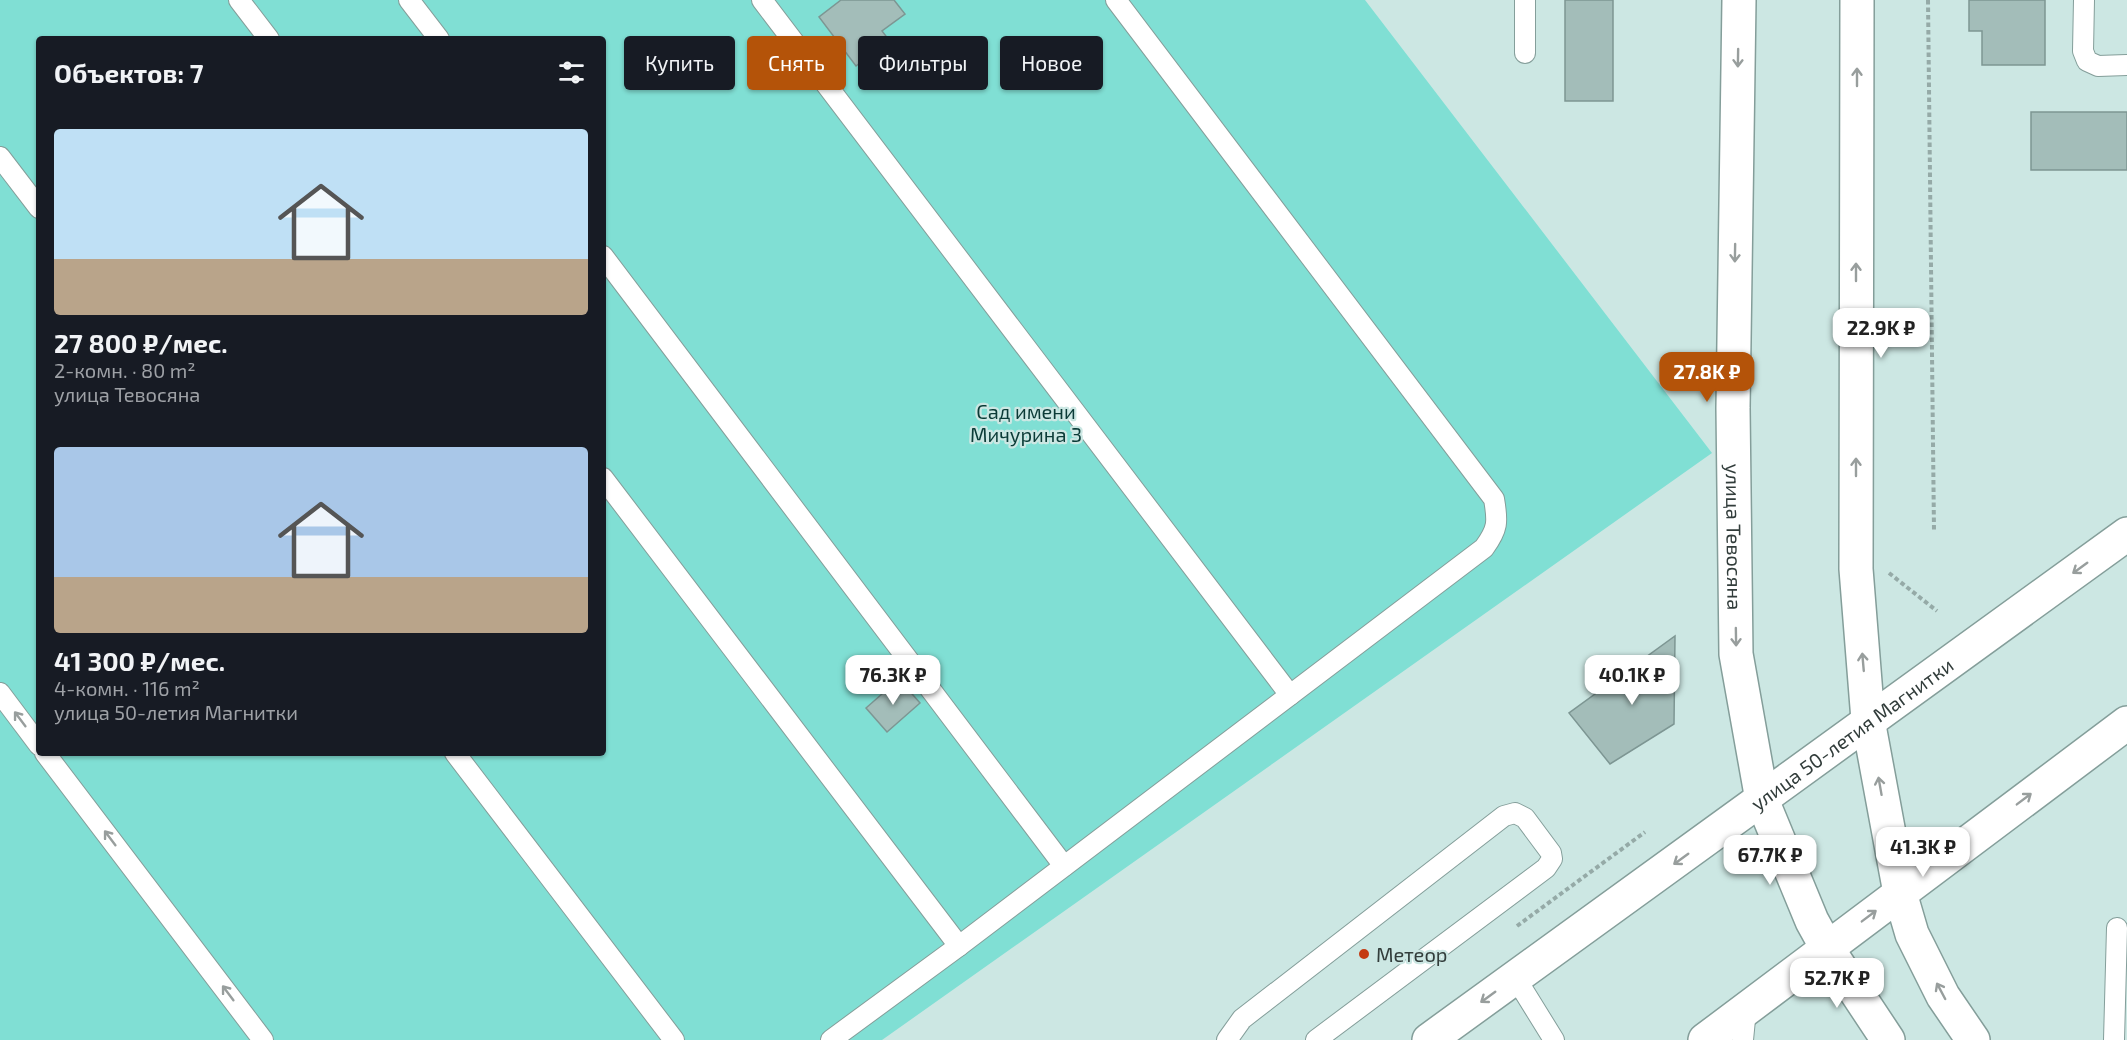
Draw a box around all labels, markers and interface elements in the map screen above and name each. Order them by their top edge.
chip: Купить [624,36,735,90]
chip: Снять [747,36,846,90]
chip: Фильтры [858,36,988,90]
chip: Новое [1000,36,1103,90]
one-way arrow [1732,48,1744,68]
icon: filters [555,56,588,89]
text: Объектов: 7 [54,57,203,88]
one-way arrow [1851,68,1863,88]
icon: home [267,168,375,276]
one-way arrow [1729,243,1741,263]
one-way arrow [1850,263,1862,283]
pin: 22.9K ₽ [1826,308,1936,359]
text: 22.9K ₽ [1847,315,1915,339]
text: 27 800 ₽/мес. [54,327,228,358]
pin: 27.8K ₽ [1652,352,1762,403]
text: 2-комн. · 80 m² [54,358,196,382]
text: 27.8K ₽ [1673,359,1741,383]
text: улица Тевосяна [54,382,200,406]
park label: Сад имени Мичурина 3 [970,399,1082,447]
one-way arrow [1850,458,1862,478]
street label: улица Тевосяна [1721,464,1747,610]
icon: home [267,486,375,594]
one-way arrow [2072,562,2088,574]
one-way arrow [1730,627,1742,647]
text: 41 300 ₽/мес. [54,645,225,676]
street label: улица 50-летия Магнитки [1746,652,1958,816]
one-way arrow [1857,652,1868,672]
pin: 76.3K ₽ [838,655,948,706]
pin: 40.1K ₽ [1577,655,1687,706]
text: 76.3K ₽ [859,662,927,686]
text: 40.1K ₽ [1599,662,1665,686]
text: 4-комн. · 116 m² [54,676,200,700]
text: улица 50-летия Магнитки [54,700,298,724]
one-way arrow [13,711,26,727]
one-way arrow [1874,776,1885,796]
one-way arrow [2016,792,2032,805]
pin: 41.3K ₽ [1868,827,1978,878]
one-way arrow [103,830,116,846]
text: 41.3K ₽ [1890,834,1956,858]
pin: 67.7K ₽ [1715,835,1825,886]
text: 67.7K ₽ [1738,842,1802,866]
one-way arrow [1673,853,1689,865]
one-way arrow [1861,910,1877,923]
place label: Метеор [1376,942,1447,966]
marker: Метеор [1357,947,1371,961]
pin: 52.7K ₽ [1782,958,1892,1009]
text: 52.7K ₽ [1804,965,1870,989]
one-way arrow [1935,983,1947,1000]
one-way arrow [221,986,234,1002]
one-way arrow [1480,991,1496,1003]

